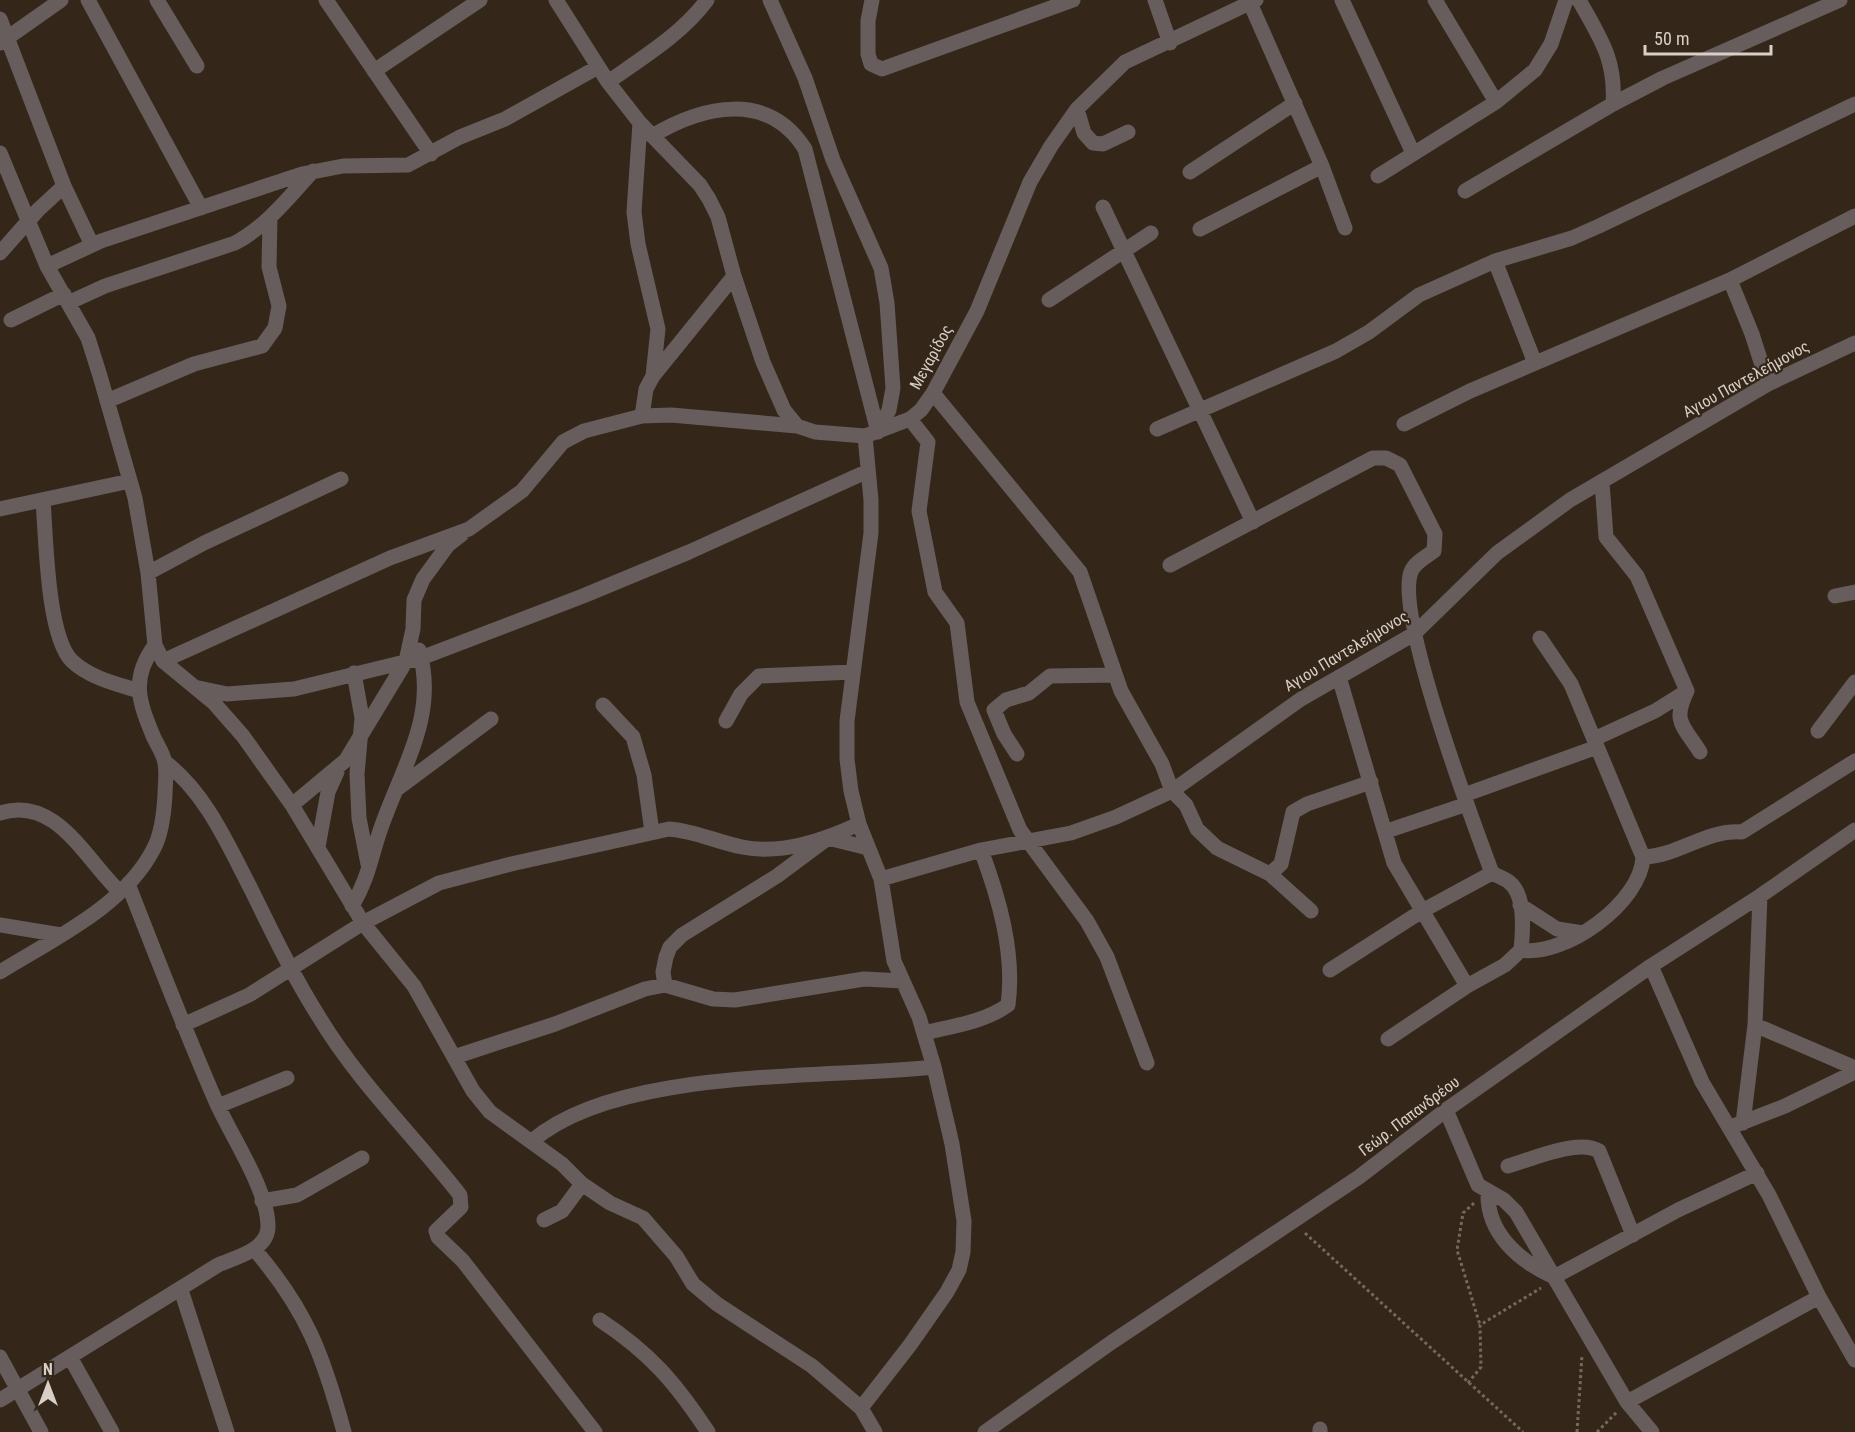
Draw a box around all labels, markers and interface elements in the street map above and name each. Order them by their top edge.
scale bar [1645,18,1771,56]
text: 50 m [1654,28,1689,49]
street label: Μεγαρίδος [906,321,956,393]
street label: Αγιου Παντελεήμονος [1680,336,1812,422]
street label: Αγιου Παντελεήμονος [1281,606,1411,696]
street label: Γεώρ. Παπανδρέου [1355,1072,1463,1160]
north arrow [18,1354,78,1414]
text: N [43,1360,53,1379]

